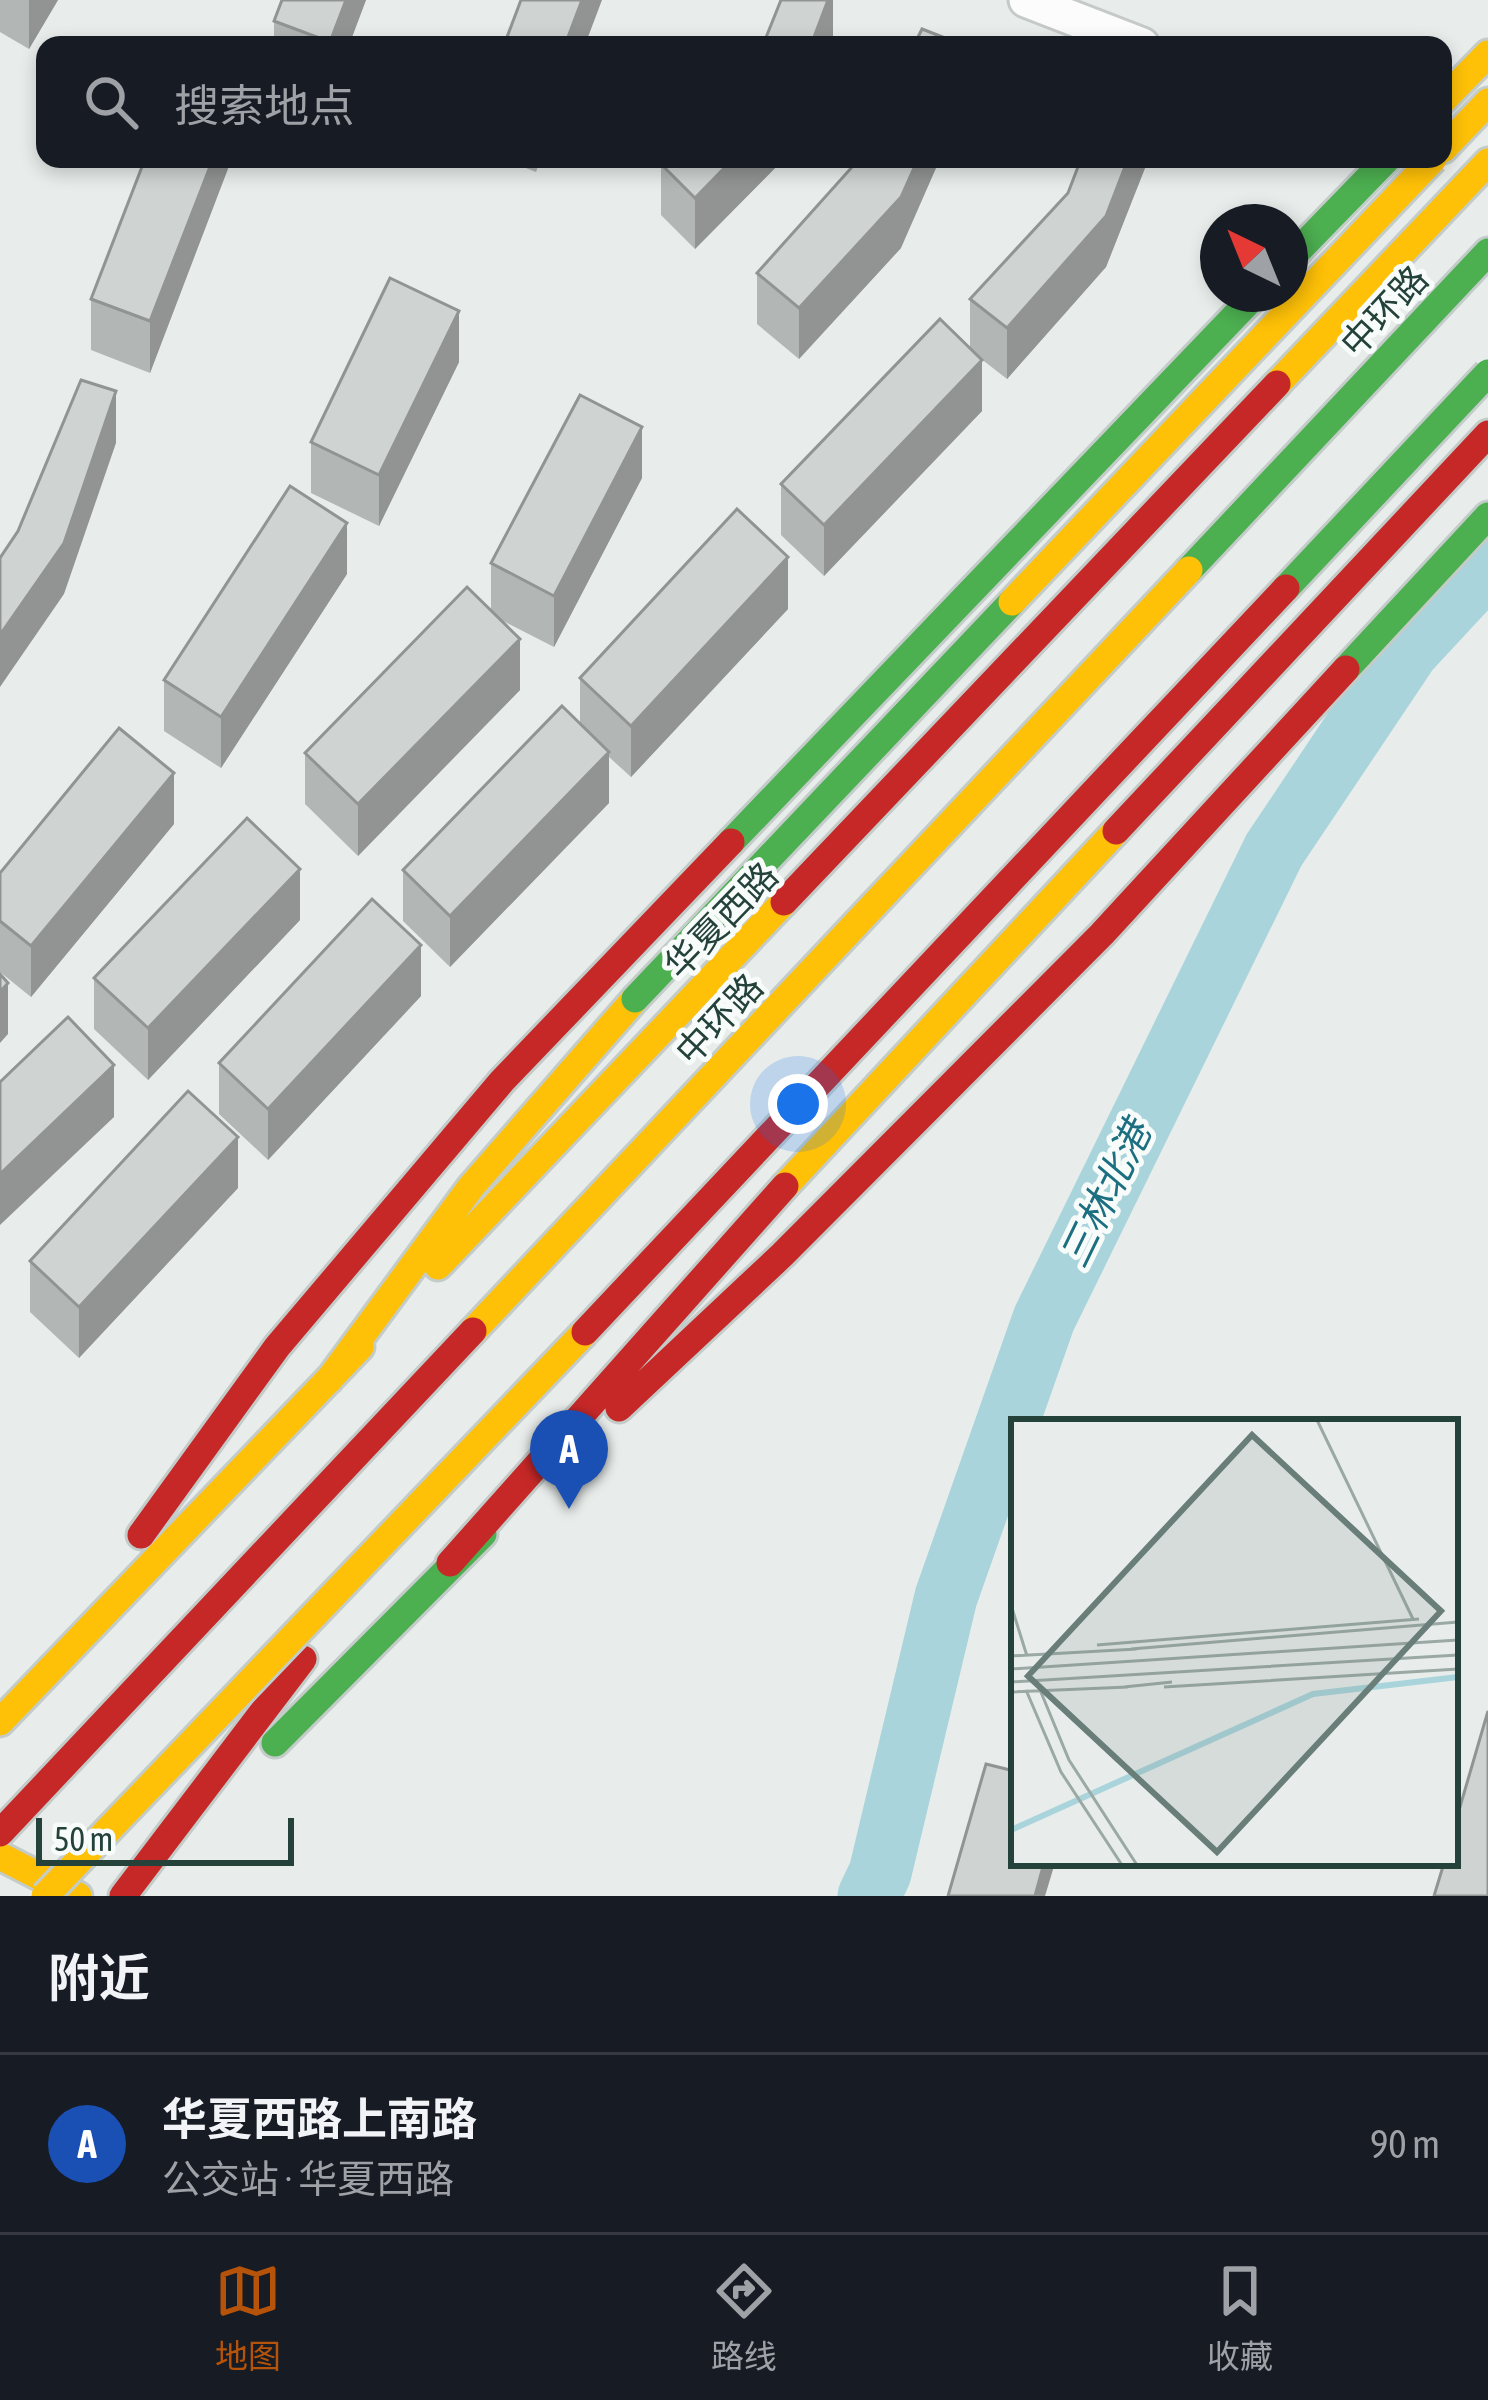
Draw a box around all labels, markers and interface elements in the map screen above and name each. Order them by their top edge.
search box [36,36,1452,168]
icon: search [78,69,144,135]
text: 搜索地点 [174,80,354,132]
north arrow [1200,204,1308,312]
street label: 中环路 [1332,257,1436,365]
street label: 华夏西路 [656,854,786,986]
street label: 中环路 [667,965,771,1073]
your location [768,1074,828,1134]
water label: 三林北港 [1051,1110,1161,1274]
pin: A [530,1410,608,1509]
inset map [1011,1419,1458,1866]
scale bar [36,1812,294,1865]
text: 50 m [54,1820,113,1858]
text: 附近 [48,1948,150,2007]
text: 华夏西路上南路 [162,2093,477,2145]
text: A [77,2122,97,2166]
text: 90 m [1370,2122,1440,2166]
text: 公交站 · 华夏西路 [162,2157,454,2201]
tab: 地图 [215,2258,281,2378]
tab: 路线 [711,2258,777,2378]
tab: 收藏 [1207,2258,1273,2378]

